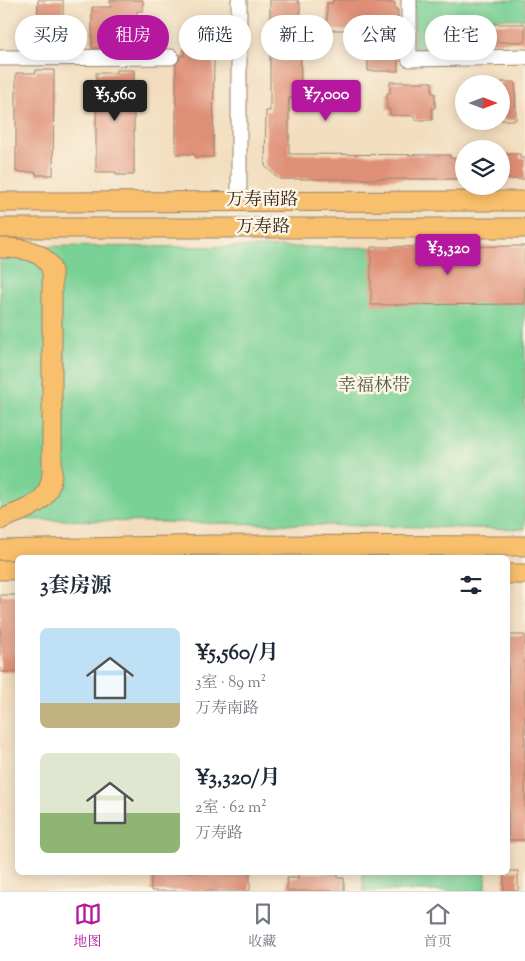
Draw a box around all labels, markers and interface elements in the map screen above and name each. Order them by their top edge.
chip: 买房 [15,15,87,60]
chip: 租房 [97,15,169,60]
chip: 筛选 [179,15,251,60]
chip: 新上 [261,15,333,60]
chip: 公寓 [343,15,415,60]
chip: 住宅 [425,15,497,60]
north arrow [455,75,510,130]
map controls [455,75,510,195]
pin: ¥5,560 [74,80,156,122]
pin: ¥7,000 [285,80,367,122]
text: ¥5,560 [94,84,136,107]
text: ¥7,000 [303,84,349,107]
button: layers [455,140,510,195]
street label: 万寿南路 [226,188,298,214]
street label: 万寿路 [236,215,290,241]
pin: ¥3,320 [407,234,489,276]
text: ¥3,320 [426,238,470,261]
park label: 幸福林带 [338,374,410,400]
icon: filters [457,571,485,599]
text: 3套房源 [40,572,111,602]
text: ¥5,560/月 [195,639,279,669]
icon: home [80,648,140,708]
text: 3室 · 89 m² [195,672,266,695]
text: 万寿南路 [195,698,259,721]
text: ¥3,320/月 [195,764,280,794]
icon: home [80,773,140,833]
text: 2室 · 62 m² [195,797,267,820]
text: 万寿路 [195,823,243,846]
tab: 地图 [74,900,102,953]
tab: 收藏 [249,900,277,953]
tab: 首页 [424,900,452,953]

